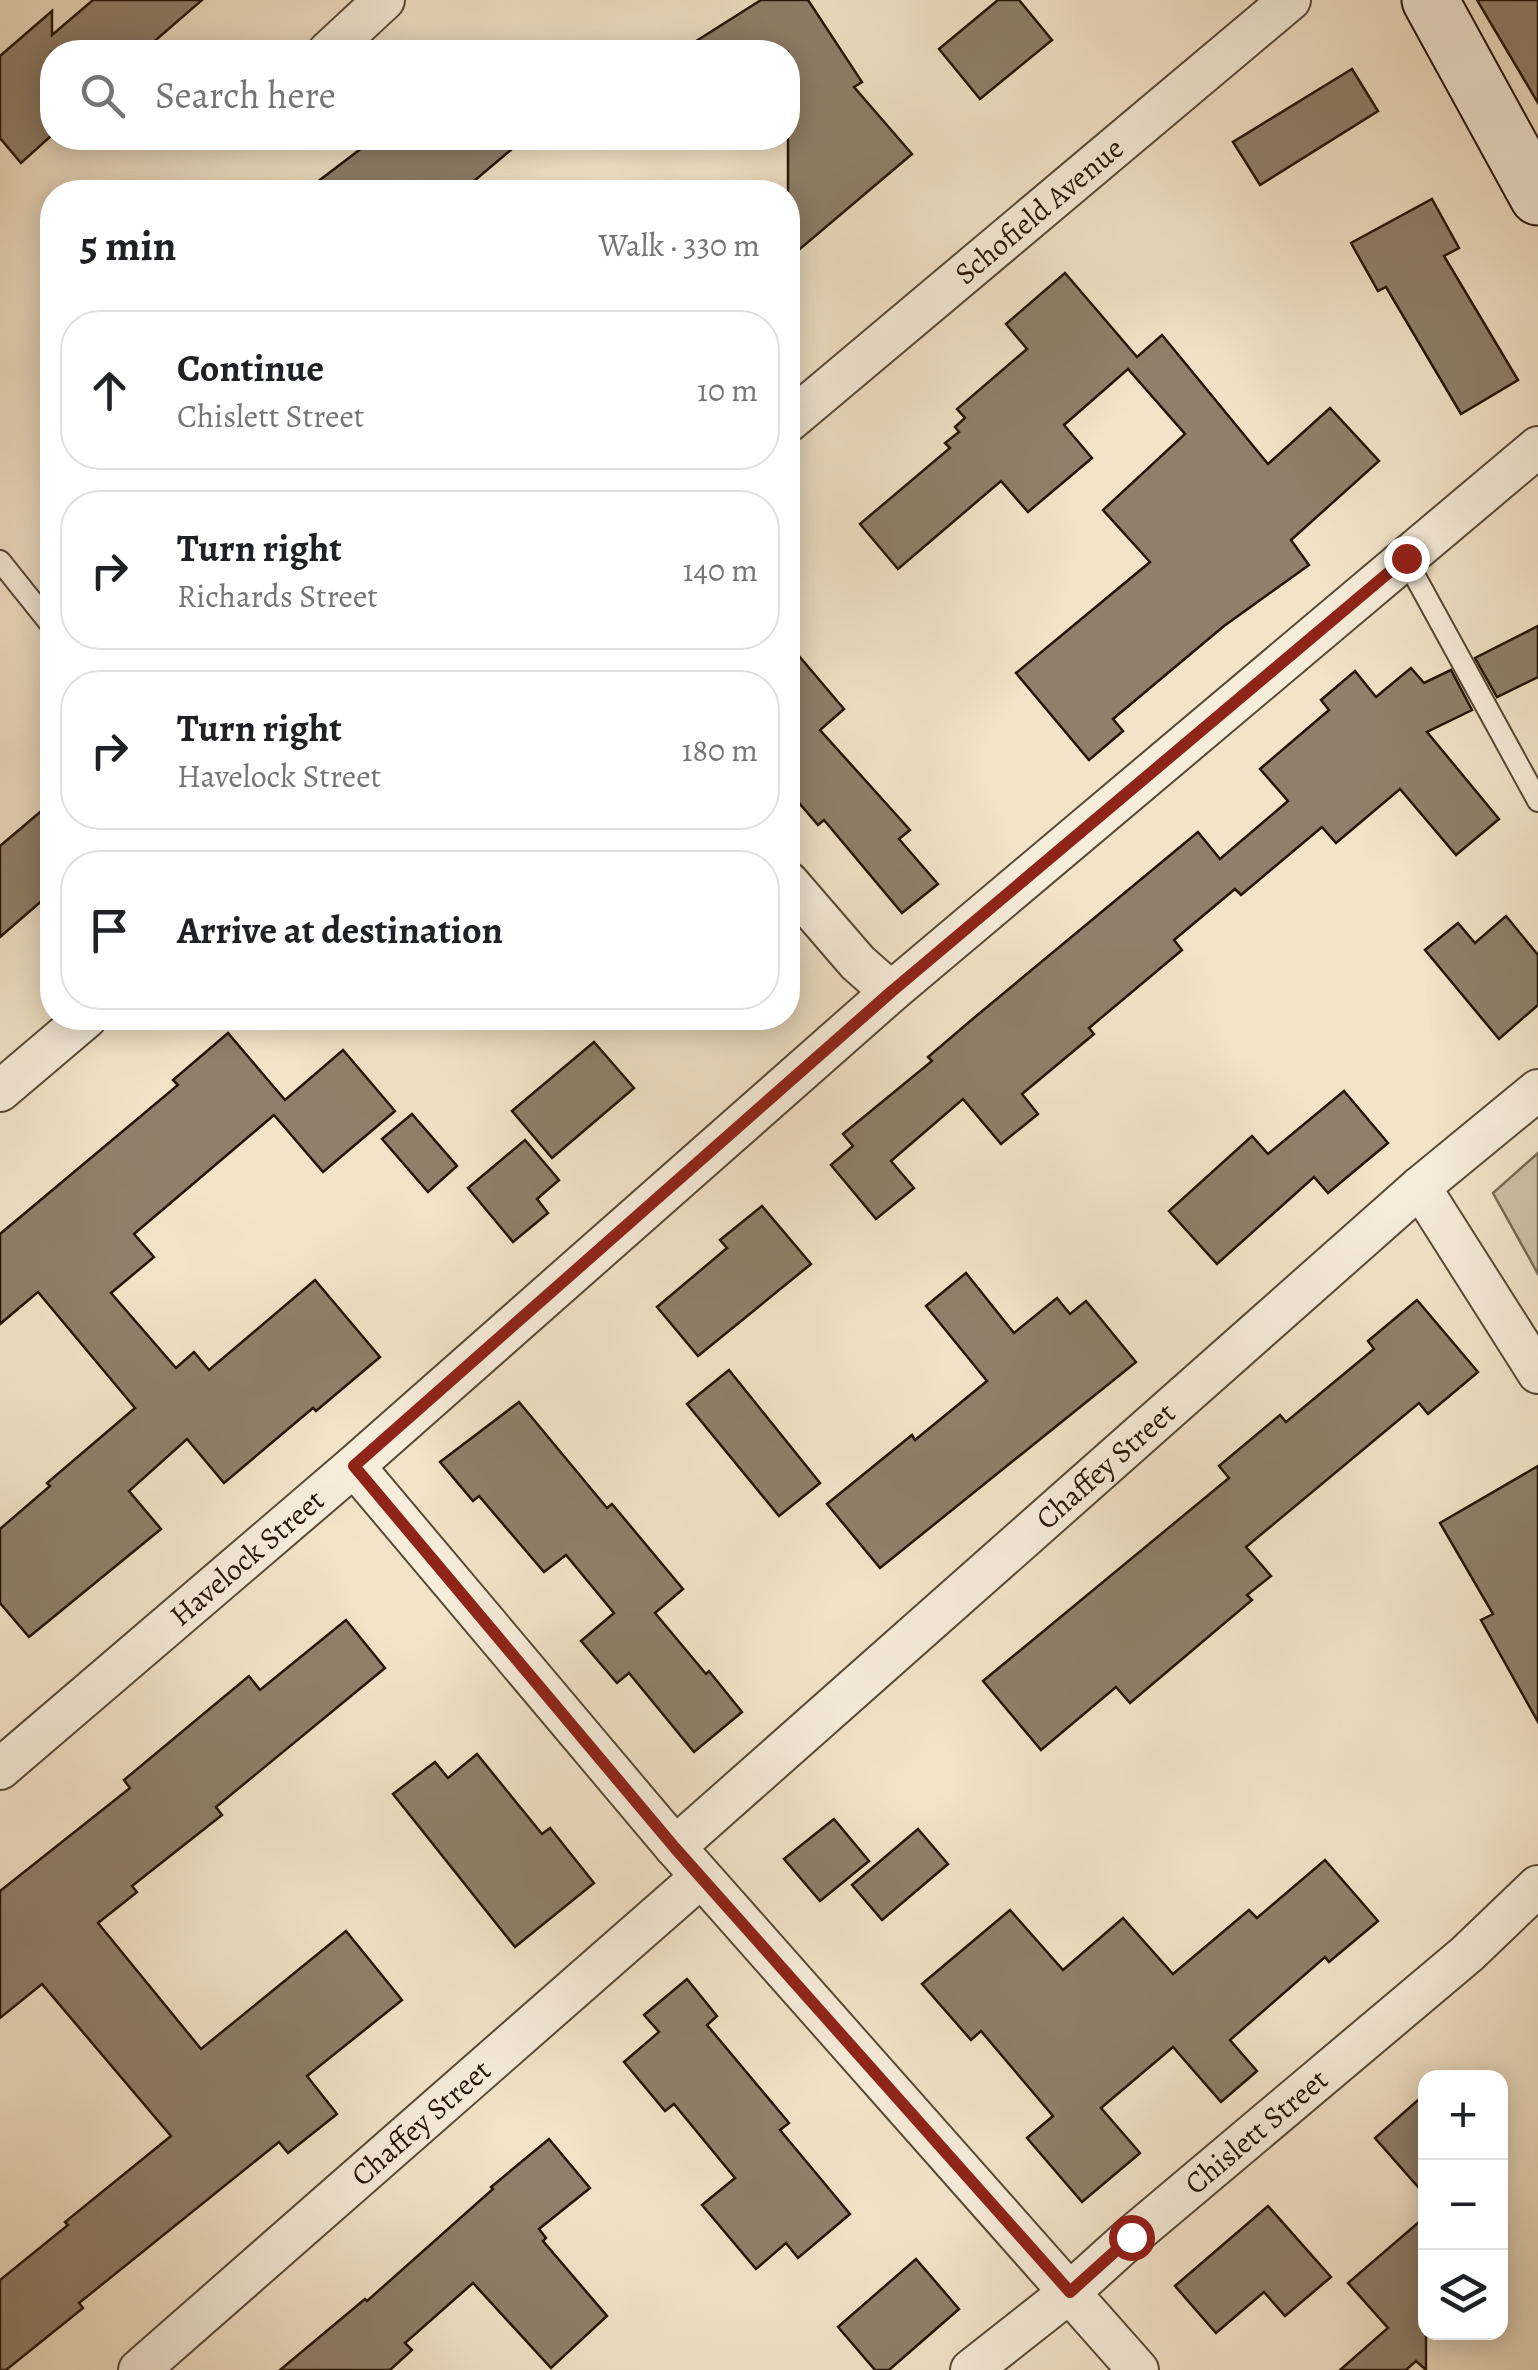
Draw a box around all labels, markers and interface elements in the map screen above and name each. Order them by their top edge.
search box [40,40,800,150]
icon: search [75,68,130,123]
text: Search here [155,69,336,121]
street label: Schofield Avenue [946,128,1132,293]
text: 5 min [80,217,176,274]
text: Walk · 330 m [598,223,760,267]
text: Continue [177,342,324,394]
icon: ahead [82,363,137,418]
text: 10 m [697,368,758,412]
text: Chislett Street [177,394,364,438]
text: Turn right [177,522,342,574]
route end [1384,536,1430,582]
icon: right [82,543,137,598]
text: 140 m [683,548,758,592]
text: Richards Street [177,574,378,618]
text: Turn right [177,702,342,754]
icon: right [82,723,137,778]
text: 180 m [682,728,758,772]
text: Havelock Street [177,754,381,798]
icon: arrive [82,903,137,958]
text: Arrive at destination [177,904,503,956]
street label: Chaffey Street [1027,1393,1184,1538]
street label: Havelock Street [161,1480,333,1635]
street label: Chaffey Street [342,2050,499,2195]
street label: Chislett Street [1176,2060,1336,2203]
map controls [1418,2070,1508,2340]
button: + [1418,2070,1508,2160]
button: − [1418,2160,1508,2250]
route start [1109,2215,1155,2261]
button: layers [1418,2250,1508,2340]

